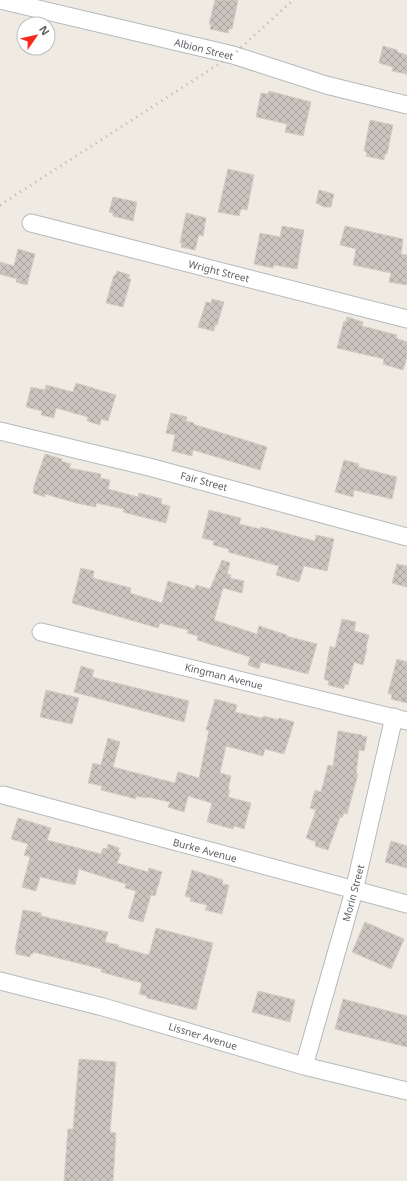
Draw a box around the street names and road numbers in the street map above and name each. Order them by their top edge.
street label: Albion Street [173,35,235,63]
street label: Wright Street [187,257,251,285]
street label: Fair Street [179,468,229,494]
street label: Kingman Avenue [184,660,265,693]
street label: Burke Avenue [172,835,239,865]
street label: Morin Street [339,863,367,923]
street label: Lissner Avenue [167,1019,239,1053]

